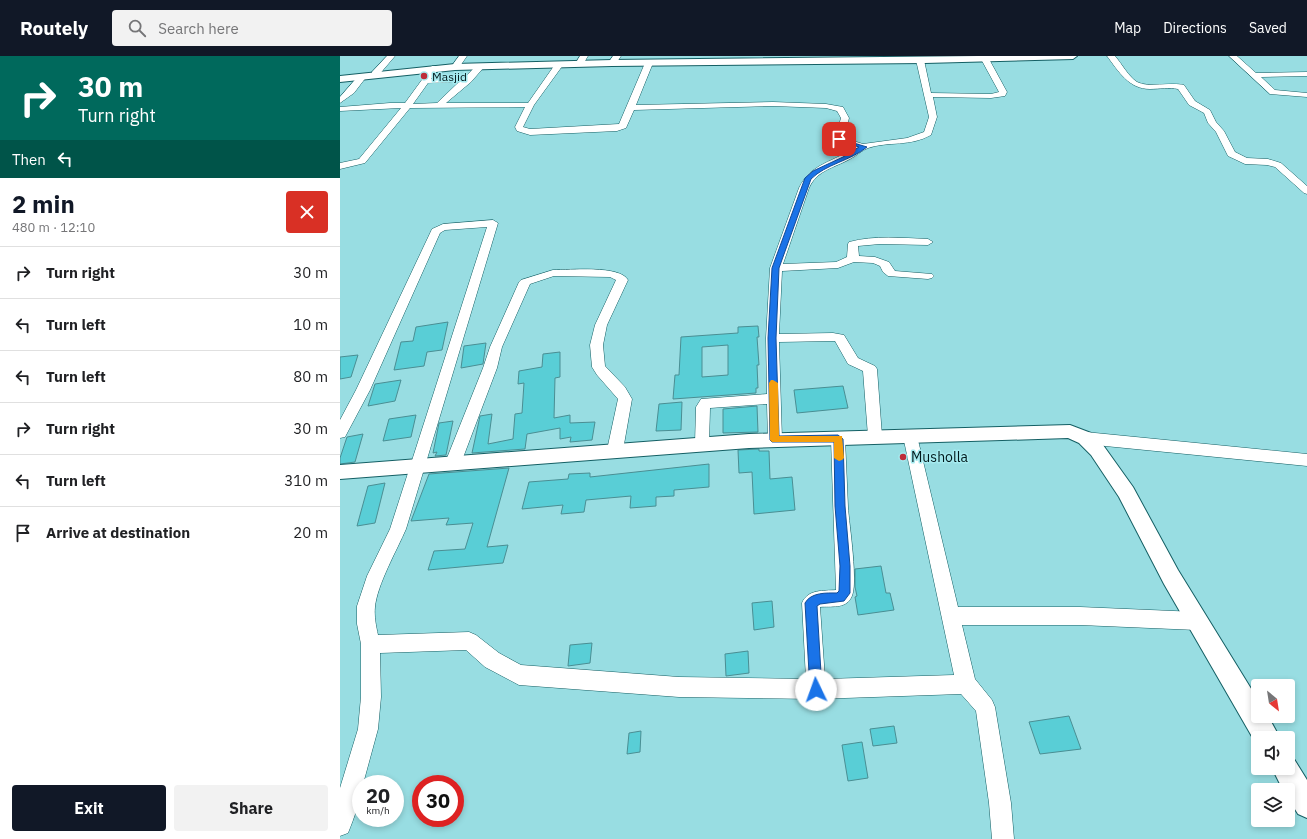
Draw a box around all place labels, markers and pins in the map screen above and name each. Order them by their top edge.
place label: Masjid [432,69,467,84]
marker: Masjid [419,71,429,81]
pin [822,122,856,156]
place label: Musholla [911,448,968,466]
marker: Musholla [898,452,908,462]

